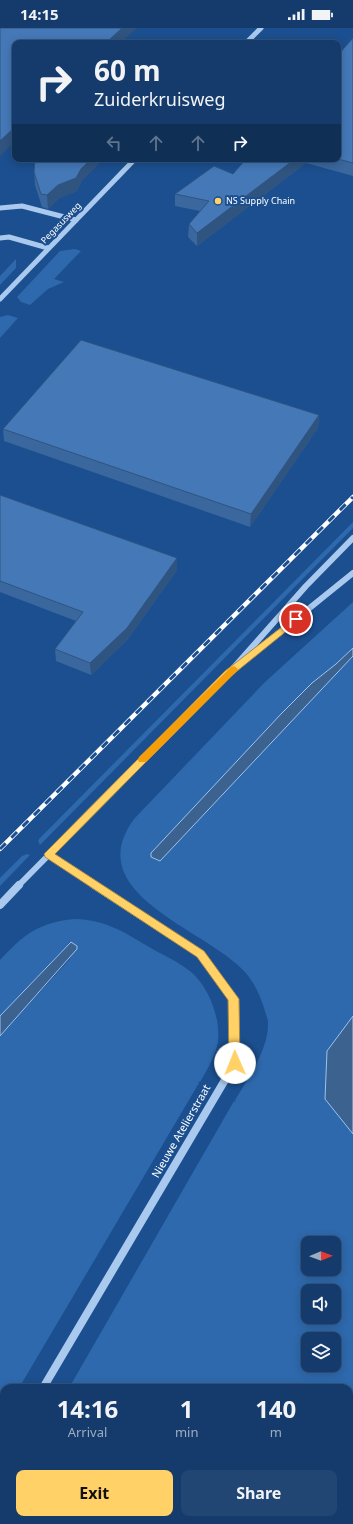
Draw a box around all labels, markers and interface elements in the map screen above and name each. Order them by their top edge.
text: 14:15 [20,4,59,24]
text: 60 m [94,51,161,89]
icon: right [28,56,80,108]
text: Zuiderkruisweg [94,87,226,111]
icon: left [103,132,125,154]
icon: ahead [145,132,167,154]
icon: ahead [187,132,209,154]
icon: right [229,132,251,154]
place label: NS Supply Chain [226,194,295,207]
marker: NS Supply Chain [213,196,223,206]
street label: Pegasusweg [38,199,84,246]
pin [279,602,313,636]
icon: arrive [285,608,307,630]
position arrow [214,1042,256,1084]
street label: Nieuwe Atelierstraat [148,1081,213,1180]
north arrow [301,1236,341,1276]
map controls [301,1236,341,1372]
button: sound [301,1284,341,1324]
button: layers [301,1332,341,1372]
text: 14:16 [57,1392,118,1425]
text: 1 [180,1392,194,1425]
text: 140 [255,1392,296,1425]
text: Arrival [68,1423,107,1441]
text: min [175,1423,198,1441]
text: m [270,1423,282,1441]
button: Exit [16,1470,173,1516]
button: Share [181,1470,337,1516]

